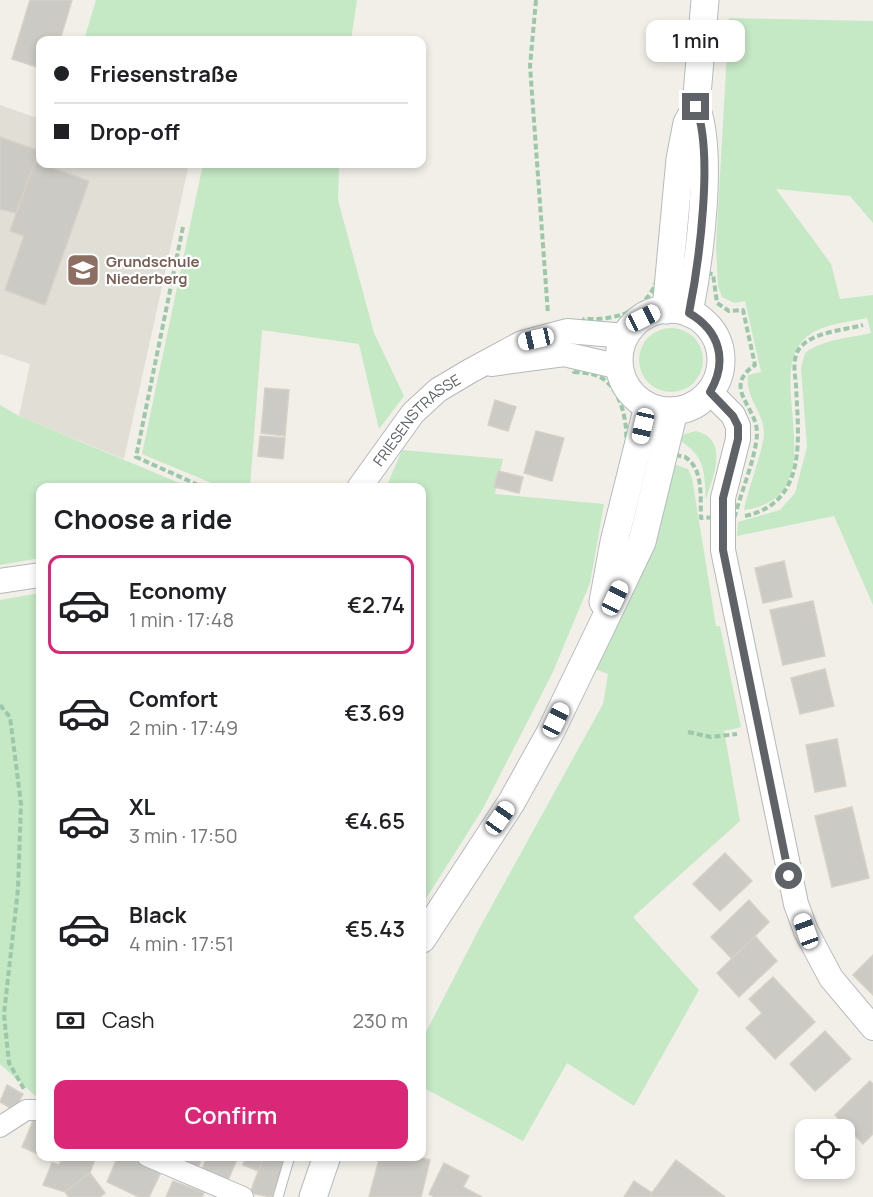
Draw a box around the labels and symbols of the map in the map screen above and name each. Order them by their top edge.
callout: 1 min [646,20,746,62]
route end [682,93,709,120]
place label: Grundschule Niederberg [106,251,200,289]
school or university icon: Grundschule Niederberg [65,252,101,288]
car [623,302,663,334]
car [516,326,556,352]
street label: FRIESENSTRASSE [368,369,464,470]
car [630,406,656,446]
car [599,578,631,618]
car [540,700,572,740]
car [482,798,518,838]
route start [775,862,802,889]
car [791,911,821,951]

